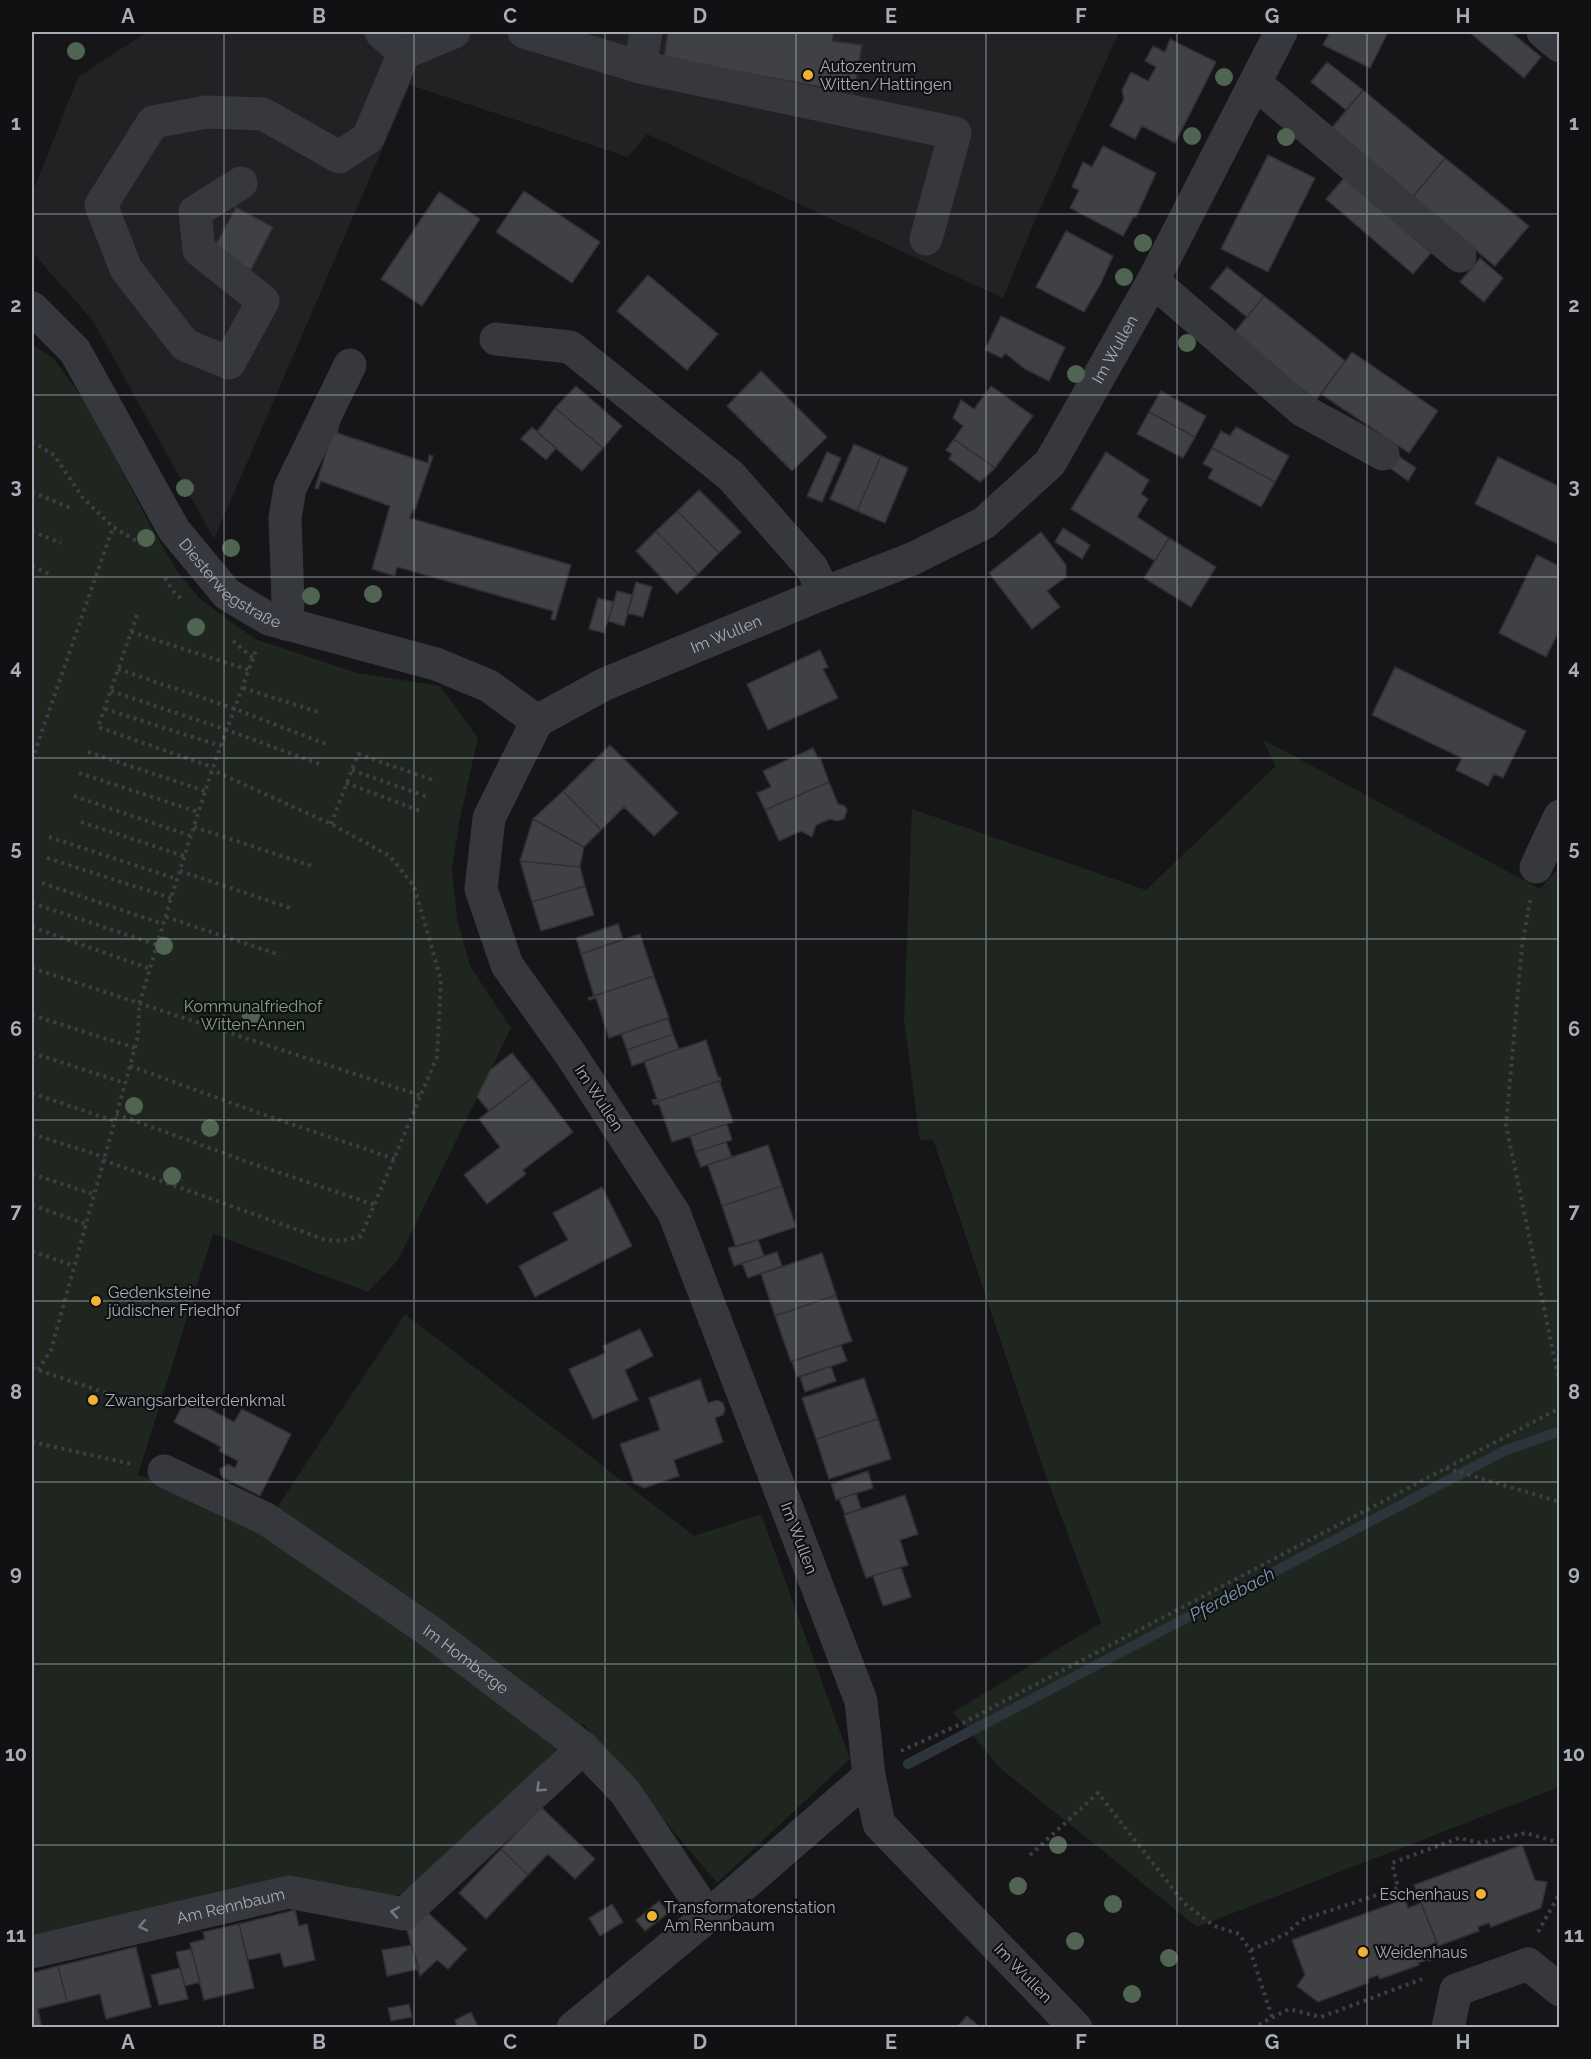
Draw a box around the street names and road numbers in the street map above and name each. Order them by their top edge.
street label: Im Wullen [1088,312,1141,387]
street label: Diesterwegstraße [175,534,283,631]
street label: Im Wullen [687,611,764,657]
street label: Im Wullen [571,1061,627,1135]
street label: Im Wullen [777,1499,821,1577]
street label: Im Homberge [420,1620,513,1698]
street label: Am Rennbaum [175,1884,287,1927]
street label: Im Wullen [990,1939,1056,2007]

